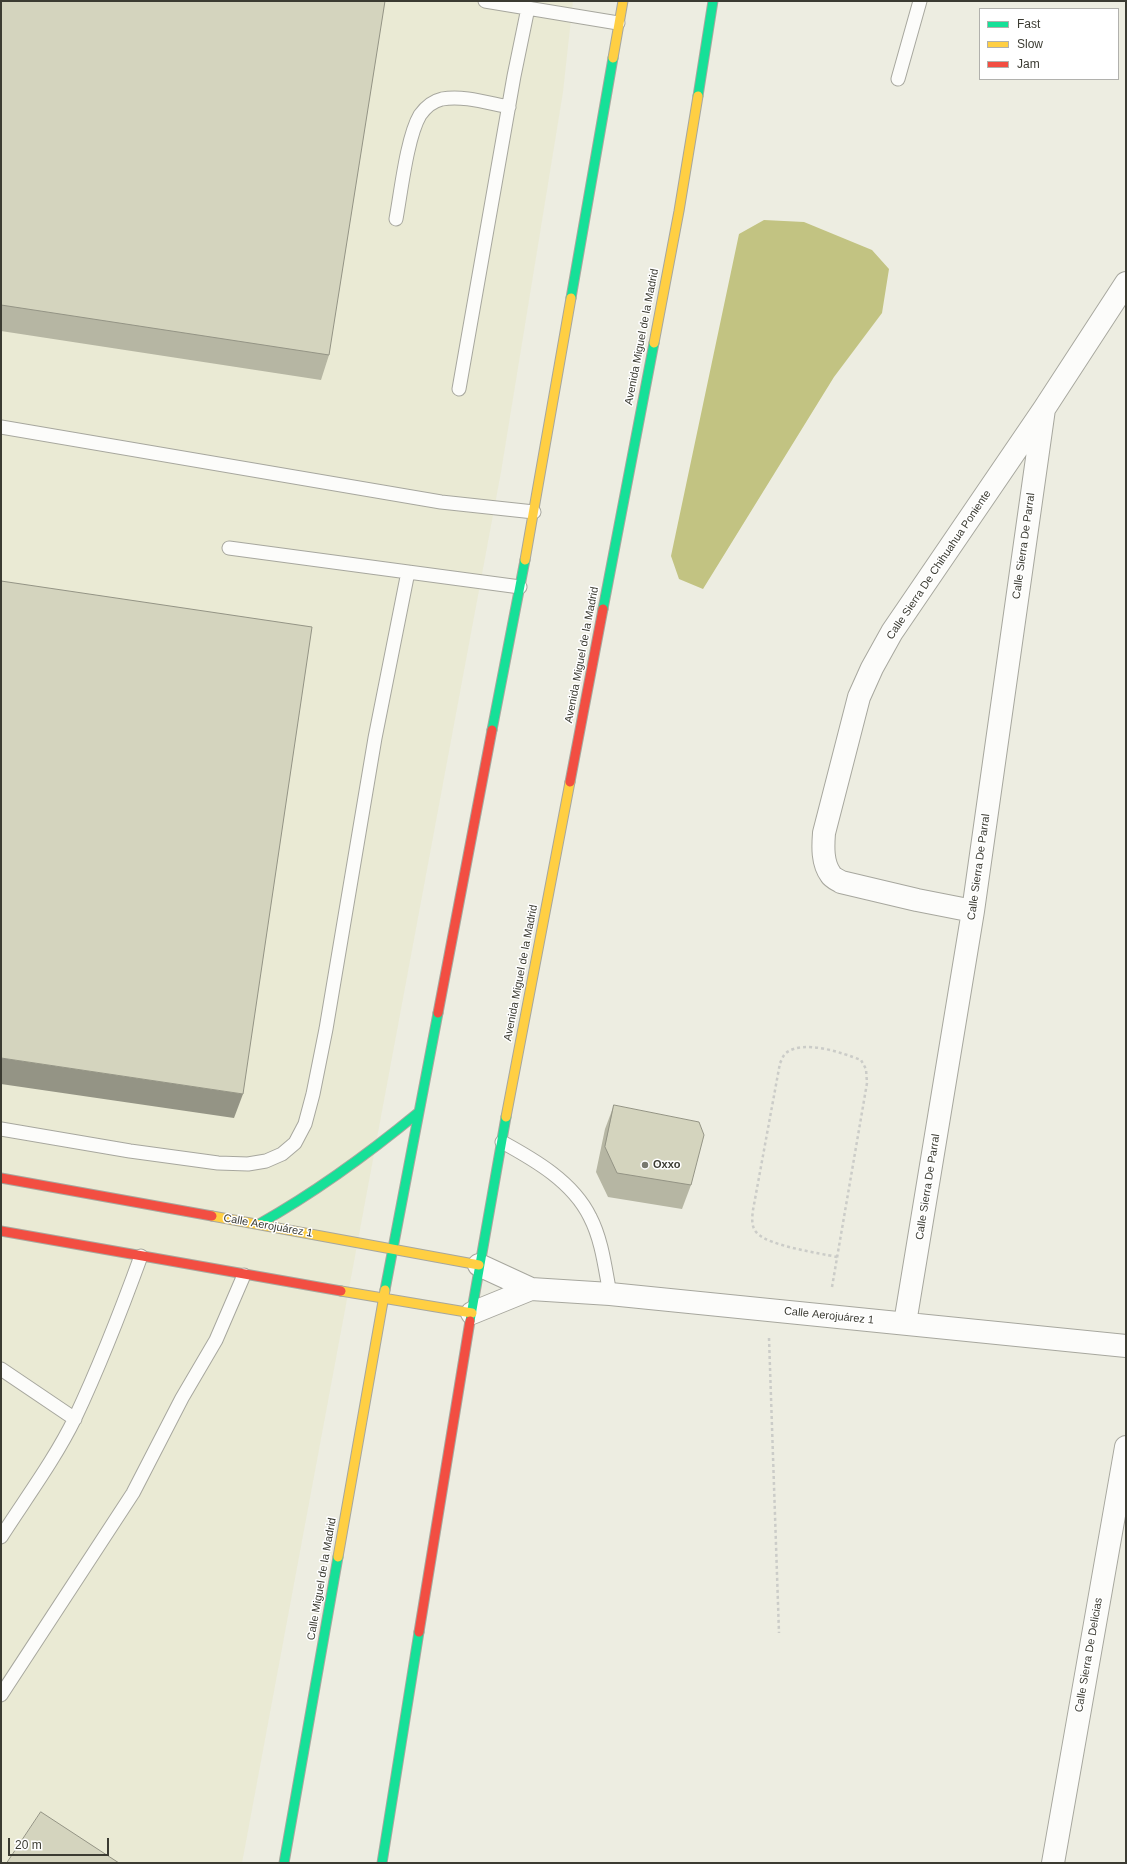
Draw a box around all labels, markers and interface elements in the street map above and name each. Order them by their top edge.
legend [979,8,1119,80]
text: Fast [1017,17,1040,31]
text: Slow [1017,37,1043,51]
text: Jam [1017,57,1040,71]
street label: Avenida Miguel de la Madrid [622,268,662,406]
street label: Calle Sierra De Chihuahua Poniente [884,488,994,642]
street label: Calle Sierra De Parral [1010,492,1038,600]
street label: Avenida Miguel de la Madrid [562,586,602,724]
street label: Calle Sierra De Parral [965,813,993,921]
street label: Avenida Miguel de la Madrid [501,904,541,1042]
street label: Calle Sierra De Parral [913,1133,943,1241]
place label: Oxxo [653,1158,681,1172]
marker: Oxxo [640,1160,650,1170]
street label: Calle Aerojuárez 1 [222,1212,314,1240]
street label: Calle Aerojuárez 1 [783,1305,875,1327]
street label: Calle Miguel de la Madrid [305,1517,339,1641]
street label: Calle Sierra De Delicias [1072,1597,1106,1713]
scale bar [10,1830,111,1856]
text: 20 m [15,1838,42,1852]

